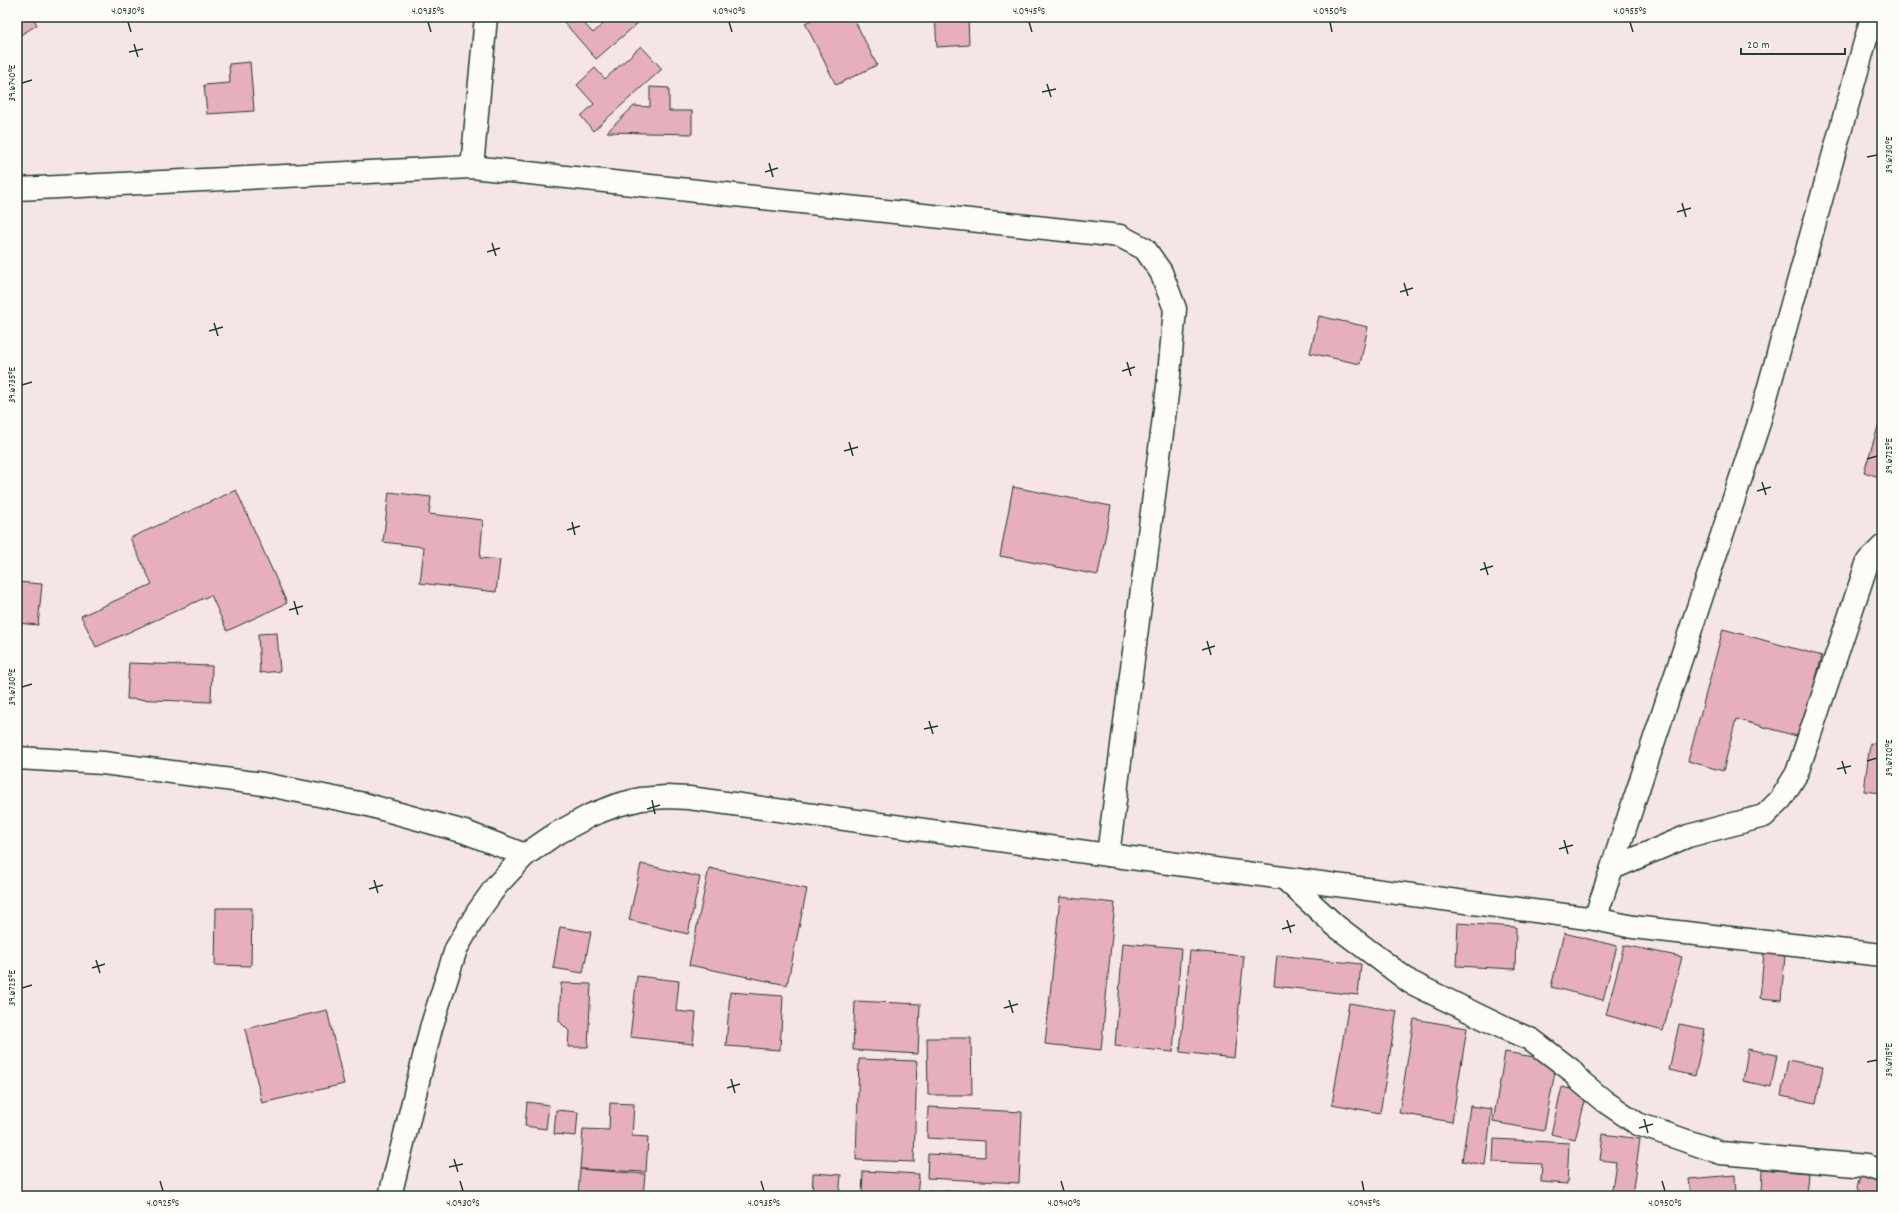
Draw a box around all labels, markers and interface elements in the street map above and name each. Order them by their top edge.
text: 4.0930°S [111,5,145,19]
text: 4.0935°S [412,5,444,19]
text: 4.0940°S [712,5,746,19]
text: 4.0945°S [1013,5,1045,19]
text: 4.0950°S [1313,5,1347,19]
text: 4.0955°S [1614,5,1646,19]
scale bar [1741,30,1845,56]
text: 20 m [1747,37,1770,54]
text: 39.6740°E [6,64,20,101]
text: 39.6730°E [1883,136,1897,174]
text: 39.6735°E [6,366,20,403]
text: 39.6725°E [1883,437,1897,474]
text: 39.6730°E [6,668,20,706]
text: 39.6720°E [1883,739,1897,776]
text: 39.6725°E [6,969,20,1006]
text: 39.6715°E [1883,1043,1897,1077]
text: 4.0925°S [147,1197,179,1211]
text: 4.0930°S [446,1197,480,1211]
text: 4.0935°S [748,1197,780,1211]
text: 4.0940°S [1047,1197,1081,1211]
text: 4.0945°S [1348,1197,1380,1211]
text: 4.0950°S [1648,1197,1682,1211]

